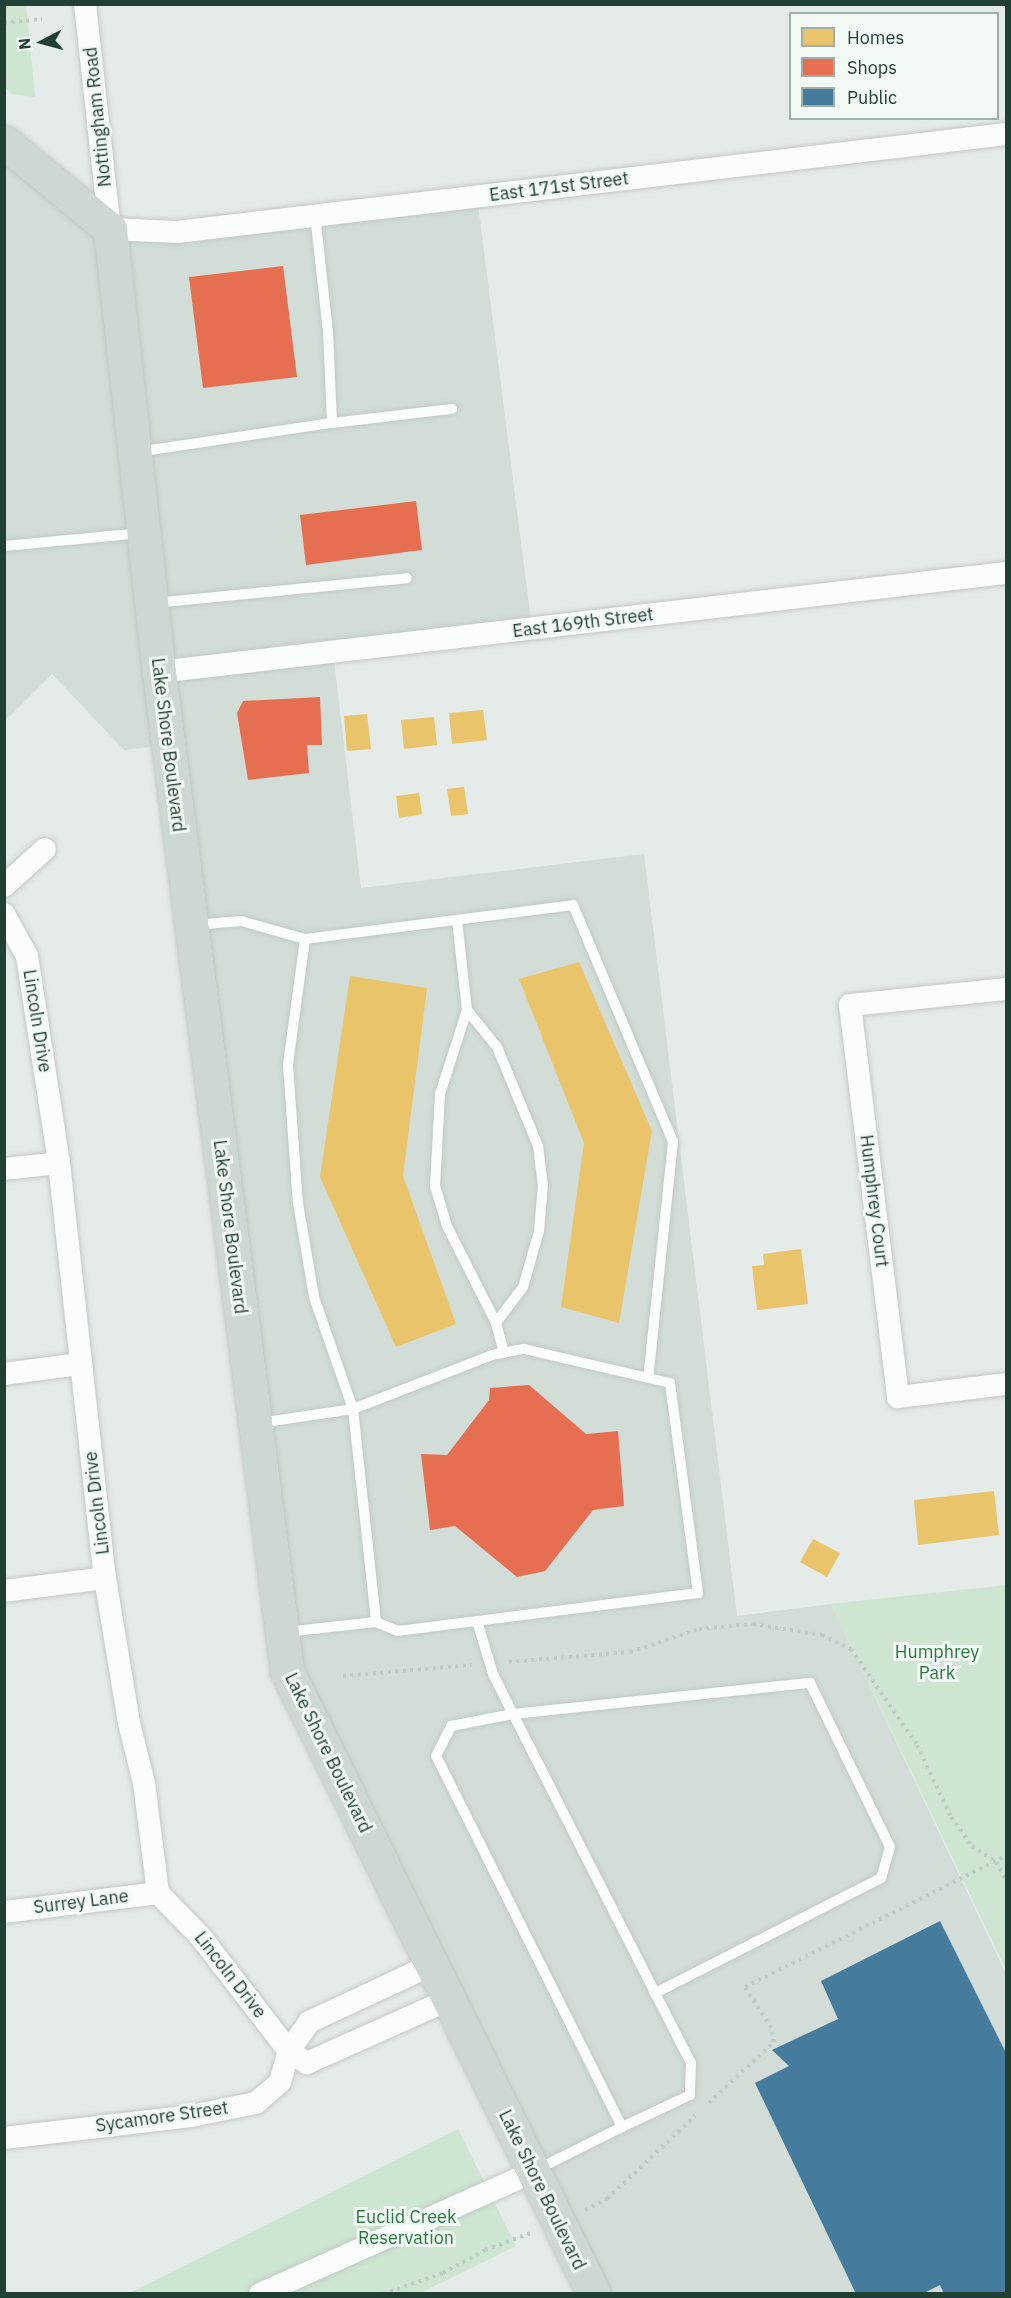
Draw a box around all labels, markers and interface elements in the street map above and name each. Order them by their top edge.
north arrow [12,12,72,72]
legend [789,12,999,120]
text: Homes [847,26,904,49]
text: N [14,37,35,51]
street label: Nottingham Road [80,46,116,188]
text: Shops [847,56,897,79]
text: Public [847,86,897,109]
street label: East 171st Street [488,168,630,206]
street label: East 169th Street [511,604,655,642]
street label: Lake Shore Boulevard [147,657,189,833]
street label: Lincoln Drive [18,968,56,1074]
street label: Humphrey Court [855,1134,893,1268]
street label: Lake Shore Boulevard [209,1139,251,1315]
street label: Lincoln Drive [80,1450,114,1556]
park label: Humphrey Park [895,1642,979,1684]
street label: Lake Shore Boulevard [280,1670,376,1836]
street label: Surrey Lane [32,1885,130,1919]
street label: Lincoln Drive [190,1927,270,2023]
street label: Sycamore Street [94,2097,230,2137]
street label: Lake Shore Boulevard [494,2107,590,2273]
park label: Euclid Creek Reservation [356,2207,456,2250]

